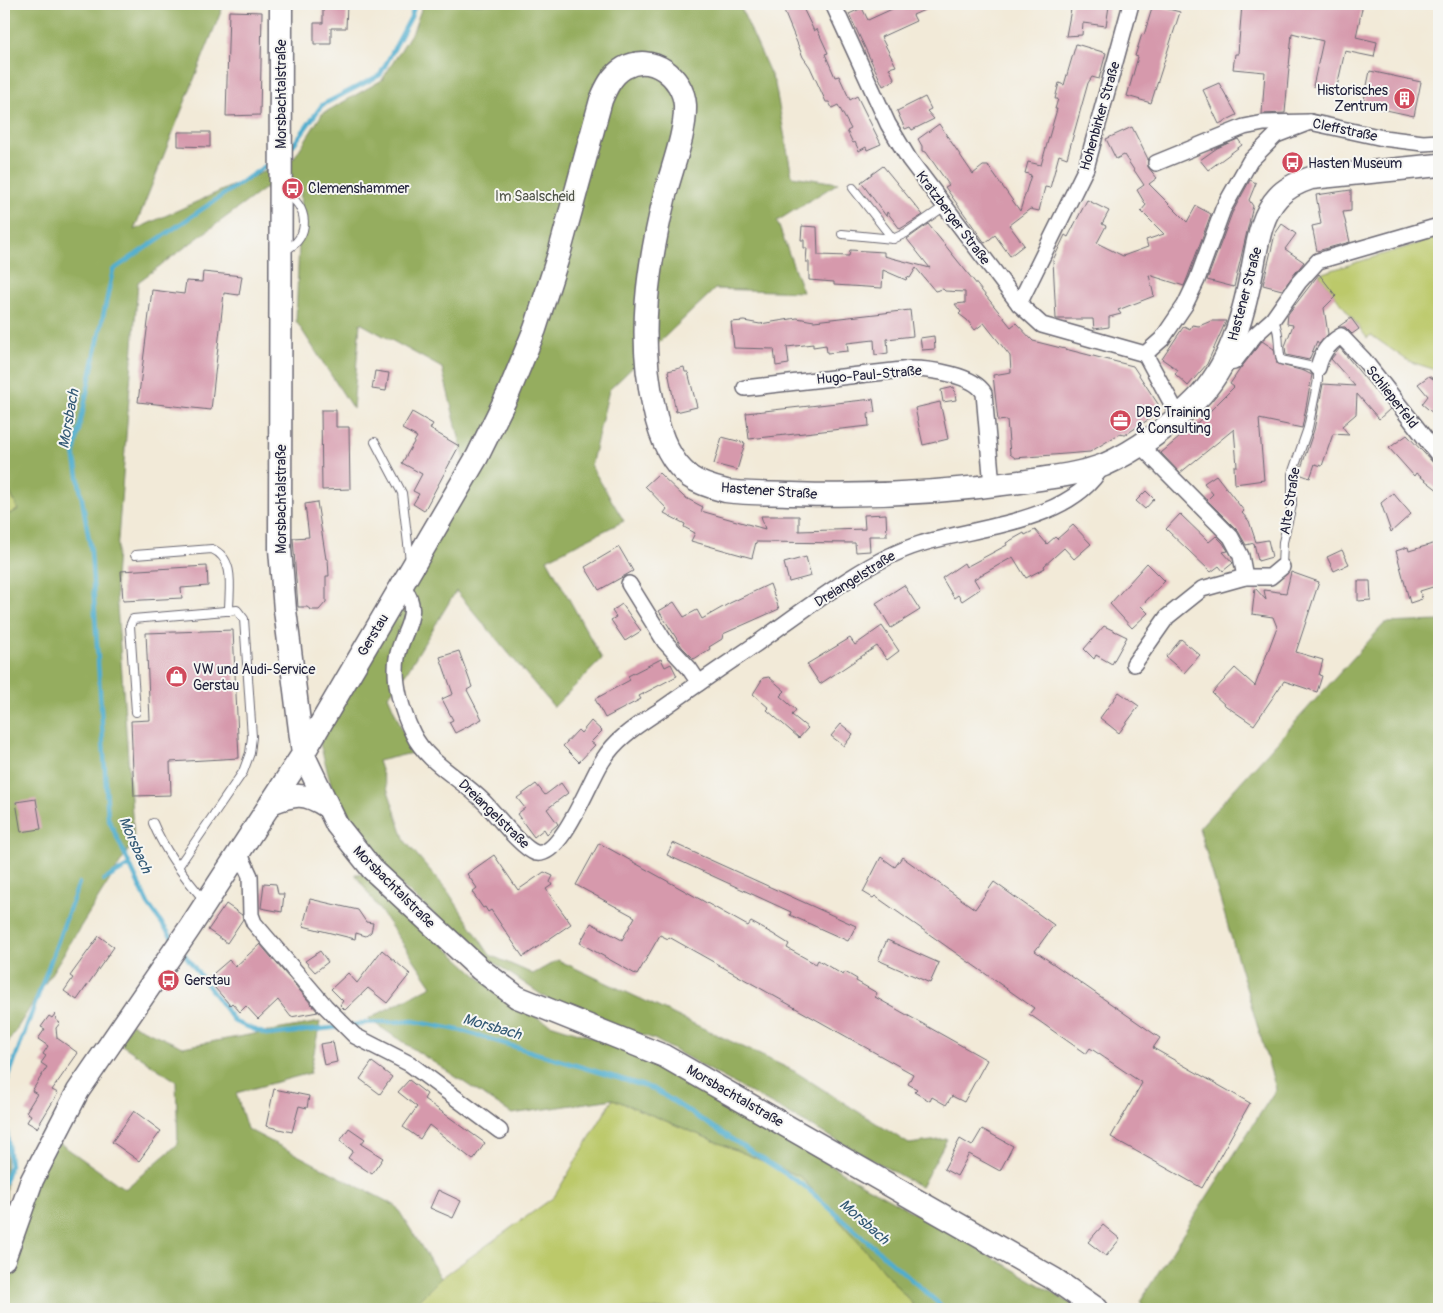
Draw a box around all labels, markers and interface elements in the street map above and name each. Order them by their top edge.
street label: Morsbachtalstraße [273,39,290,149]
street label: Hohenbirker Straße [1076,60,1124,172]
place label: Historisches Zentrum [1317,82,1389,115]
building icon: Historisches Zentrum [1392,86,1416,110]
street label: Cleffstraße [1311,115,1379,145]
bus stop icon: Hasten Museum [1280,151,1304,175]
place label: Hasten Museum [1308,155,1402,172]
street label: Kratzberger Straße [912,168,994,268]
bus stop icon: Clemenshammer [280,176,304,200]
place label: Clemenshammer [308,180,410,197]
park label: Im Saalscheid [495,188,575,205]
street label: Hastener Straße [1224,245,1266,343]
street label: Hugo-Paul-Straße [816,362,922,388]
street label: Schlieperfeld [1362,362,1422,432]
water label: Morsbach [54,387,84,450]
place label: DBS Training & Consulting [1136,404,1211,437]
office icon: DBS Training & Consulting [1108,408,1132,432]
street label: Morsbachtalstraße [273,444,290,554]
street label: Alte Straße [1276,466,1304,536]
street label: Hastener Straße [720,479,818,503]
street label: Dreiangelstraße [811,547,899,611]
street label: Gerstau [354,611,392,659]
place label: VW und Audi-Service Gerstau [193,661,315,694]
shop icon: VW und Audi-Service Gerstau [165,665,189,689]
street label: Dreiangelstraße [455,776,533,852]
water label: Morsbach [114,814,156,877]
street label: Morsbachtalstraße [349,842,439,932]
bus stop icon: Gerstau [156,968,180,992]
place label: Gerstau [184,972,230,989]
water label: Morsbach [461,1010,524,1045]
street label: Morsbachtalstraße [683,1061,787,1131]
water label: Morsbach [835,1195,894,1249]

